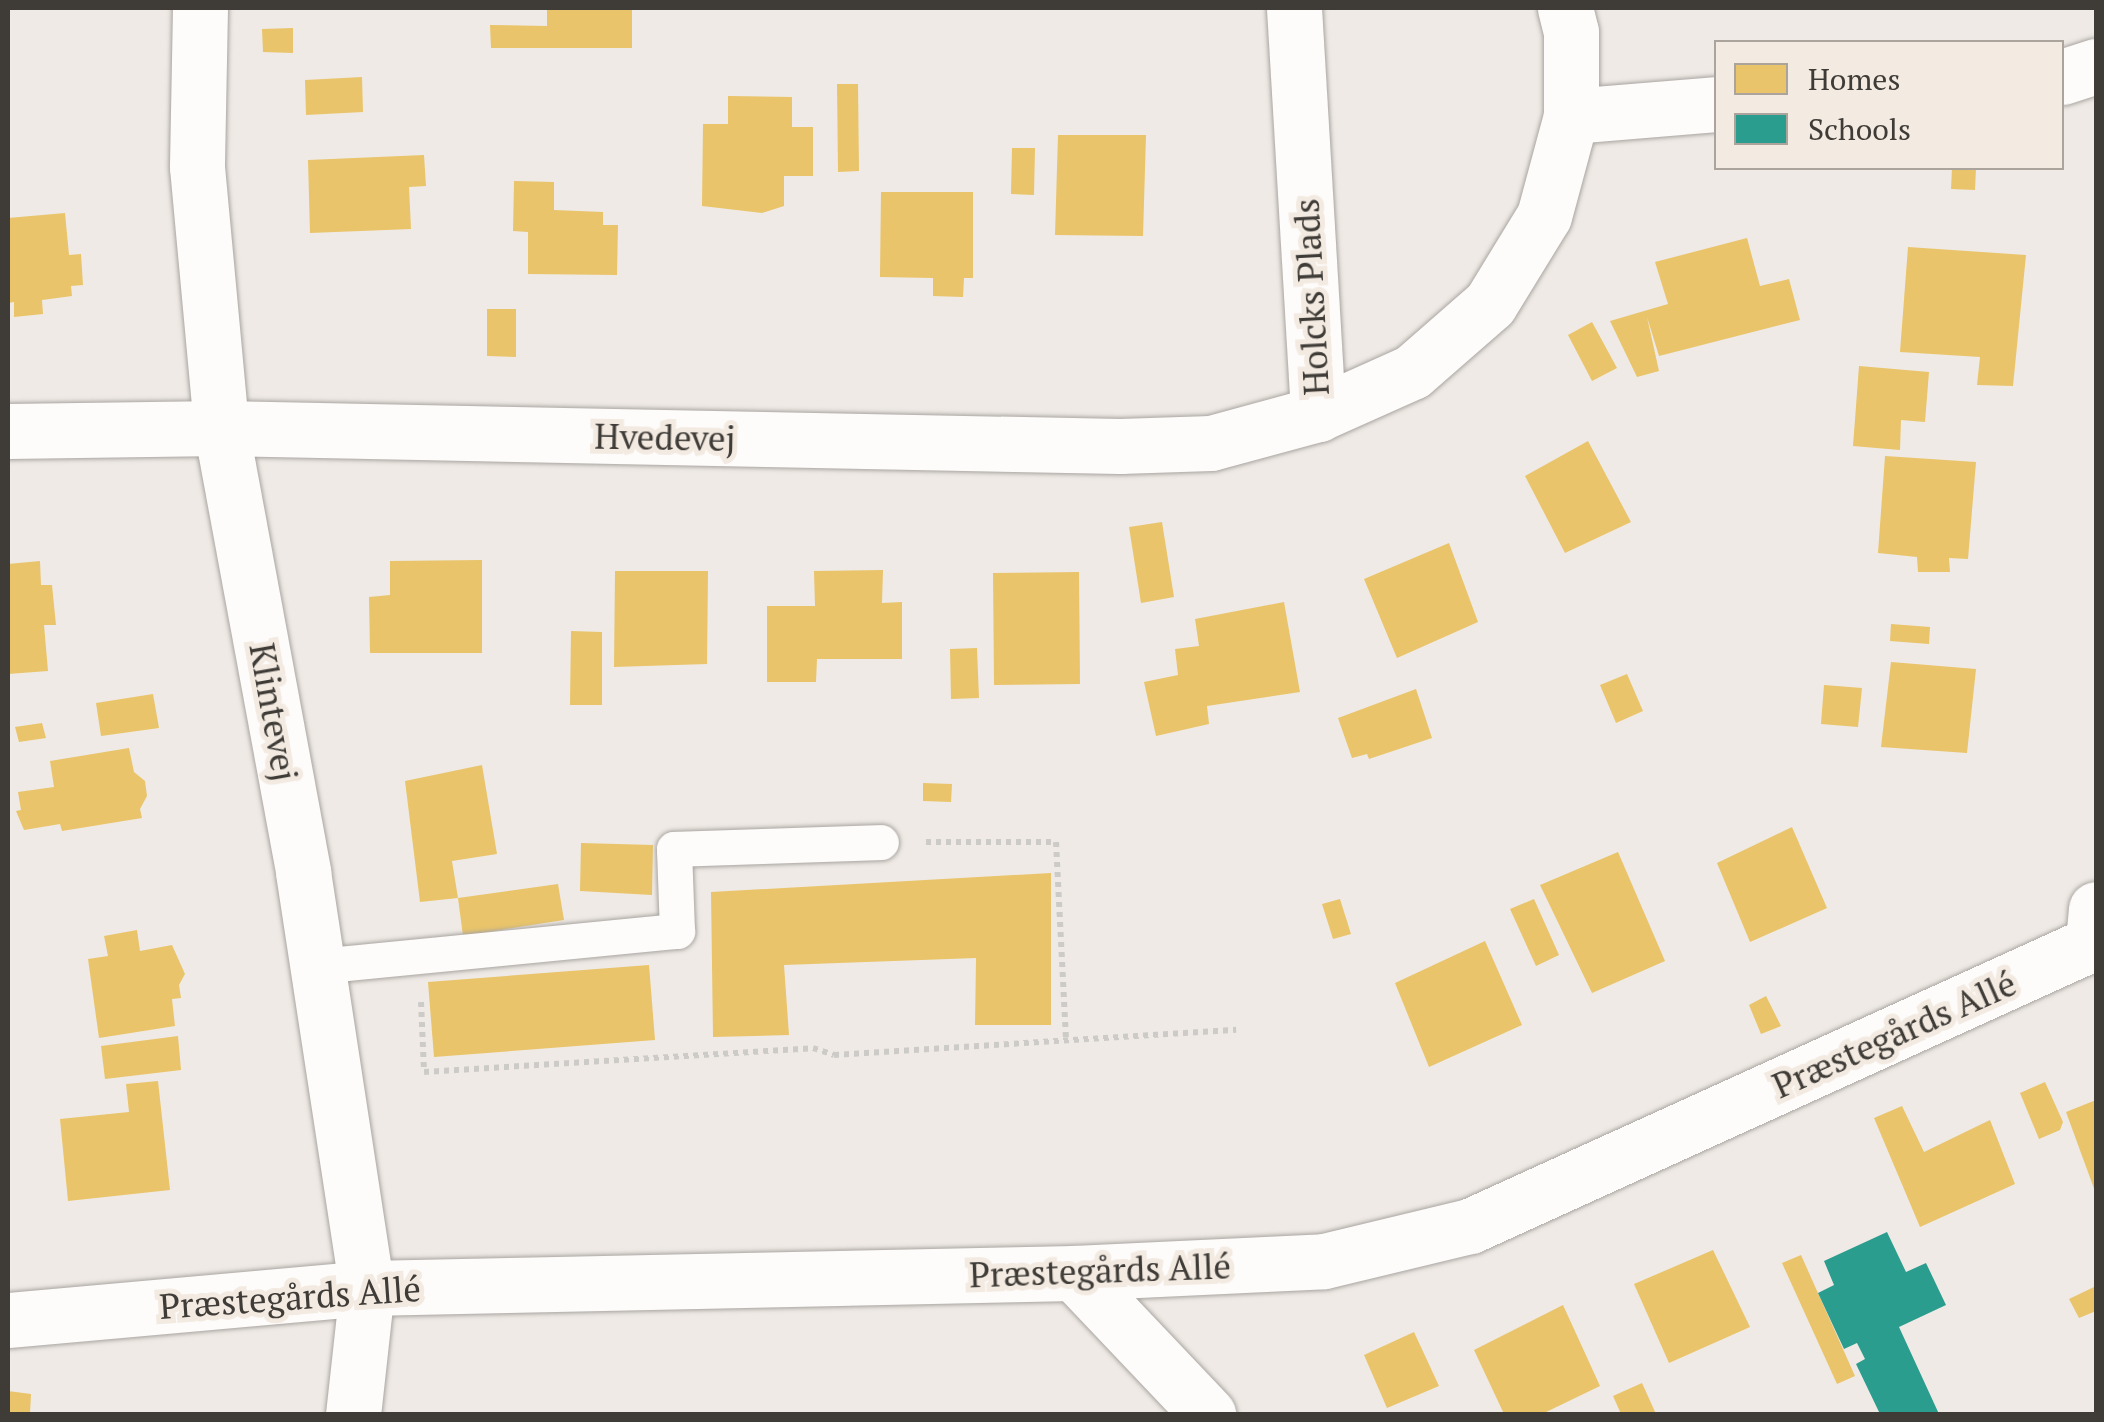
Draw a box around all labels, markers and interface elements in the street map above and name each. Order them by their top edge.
legend [1714,40,2064,170]
text: Homes [1808,59,1900,99]
text: Schools [1808,109,1911,149]
street label: Holcks Plads [1285,198,1337,396]
street label: Hvedevej [594,415,736,459]
street label: Klintevej [241,640,307,784]
street label: Præstegårds Allé [1766,961,2022,1107]
street label: Præstegårds Allé [968,1244,1232,1296]
street label: Præstegårds Allé [158,1267,422,1327]

